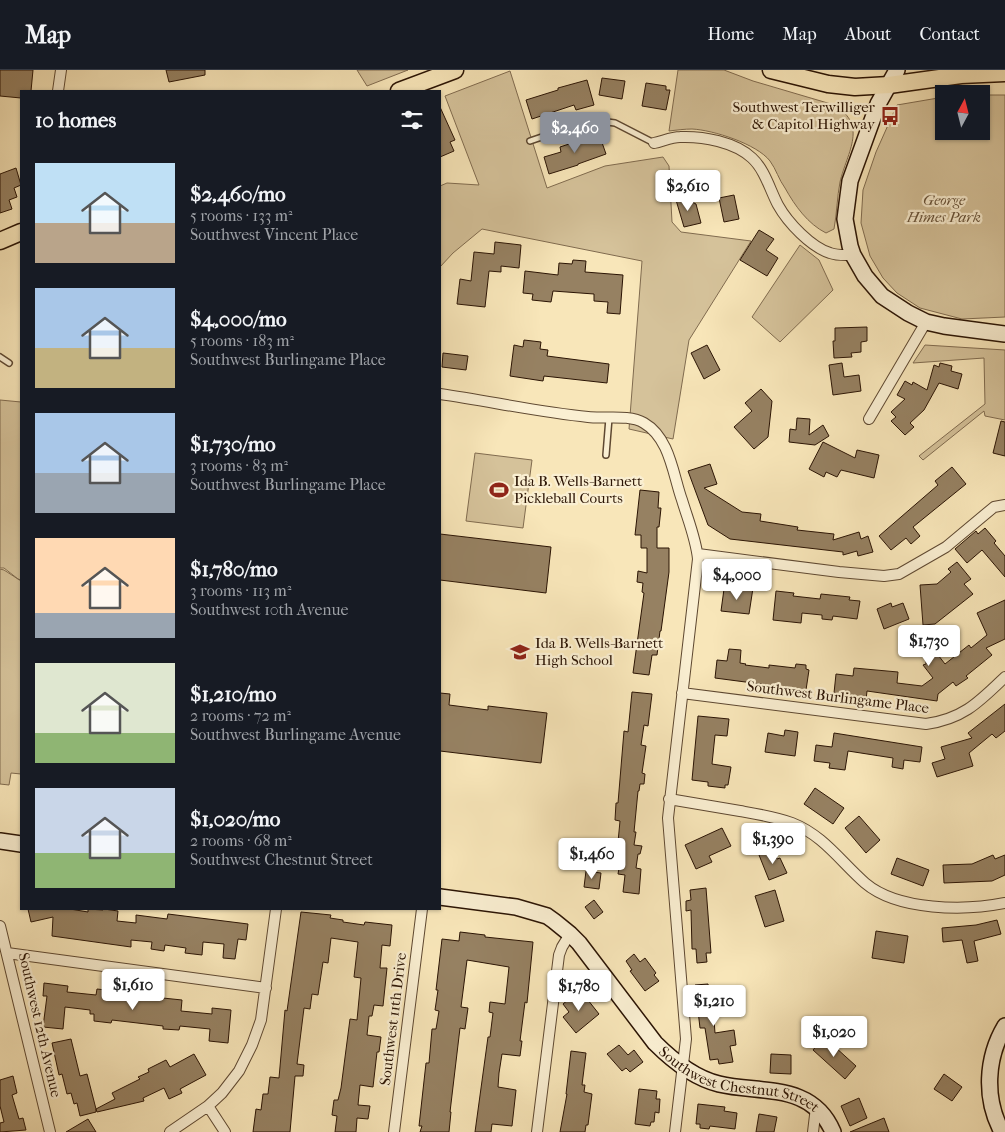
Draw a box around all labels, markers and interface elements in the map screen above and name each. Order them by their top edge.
text: Map [25,21,71,49]
text: Home [707,24,754,45]
text: Map [782,24,817,45]
text: About [845,24,891,45]
text: Contact [919,24,980,45]
north arrow [935,85,990,140]
map controls [935,85,990,140]
place label: Southwest Terwilliger & Capitol Highway [733,98,876,133]
bus stop icon: Southwest Terwilliger & Capitol Highway [879,105,901,127]
icon: filters [398,106,426,134]
text: 10 homes [35,108,116,132]
pin: $2,460 [534,112,616,154]
text: $2,460 [551,118,599,137]
pin: $2,610 [647,170,729,212]
text: $2,610 [666,176,710,195]
text: $2,460/mo [190,182,286,206]
icon: home [75,183,135,243]
park label: George Himes Park [906,191,981,226]
text: 5 rooms · 133 m² [190,206,293,225]
text: Southwest Vincent Place [190,225,358,244]
text: $4,000/mo [190,307,287,331]
icon: home [75,308,135,368]
text: 5 rooms · 183 m² [190,331,294,350]
text: Southwest Burlingame Place [190,350,386,369]
text: $1,730/mo [190,432,276,456]
icon: home [75,433,135,493]
text: 3 rooms · 83 m² [190,456,288,475]
place label: Ida B. Wells-Barnett Pickleball Courts [514,472,643,507]
text: Southwest Burlingame Place [190,475,386,494]
sports icon: Ida B. Wells-Barnett Pickleball Courts [488,479,510,501]
text: $1,780/mo [190,557,278,581]
icon: home [75,558,135,618]
pin: $4,000 [696,558,778,601]
text: $4,000 [713,565,761,584]
text: 3 rooms · 113 m² [190,581,291,600]
text: Southwest 10th Avenue [190,600,348,619]
pin: $1,730 [888,624,970,667]
text: $1,730 [909,631,949,650]
place label: Ida B. Wells-Barnett High School [535,634,664,669]
school or university icon: Ida B. Wells-Barnett High School [509,641,531,663]
street label: Southwest Burlingame Place [746,677,931,717]
text: $1,210/mo [190,682,276,706]
icon: home [75,683,135,743]
text: 2 rooms · 72 m² [190,706,291,725]
text: Southwest Burlingame Avenue [190,725,401,744]
text: $1,020/mo [190,807,281,831]
icon: home [75,808,135,868]
pin: $1,390 [732,822,814,865]
text: $1,390 [752,829,794,848]
text: 2 rooms · 68 m² [190,831,292,850]
pin: $1,460 [551,838,633,880]
text: $1,460 [569,844,615,863]
text: Southwest Chestnut Street [190,850,373,869]
street label: Southwest 12th Avenue [15,951,66,1100]
street label: Southwest 11th Drive [376,951,410,1087]
pin: $1,610 [92,968,174,1011]
pin: $1,780 [538,970,620,1012]
text: $1,610 [113,975,153,994]
text: $1,780 [558,976,600,995]
pin: $1,210 [673,984,755,1027]
text: $1,210 [694,991,734,1010]
pin: $1,020 [793,1016,875,1058]
text: $1,020 [812,1022,856,1041]
street label: Southwest Chestnut Street [655,1042,824,1116]

